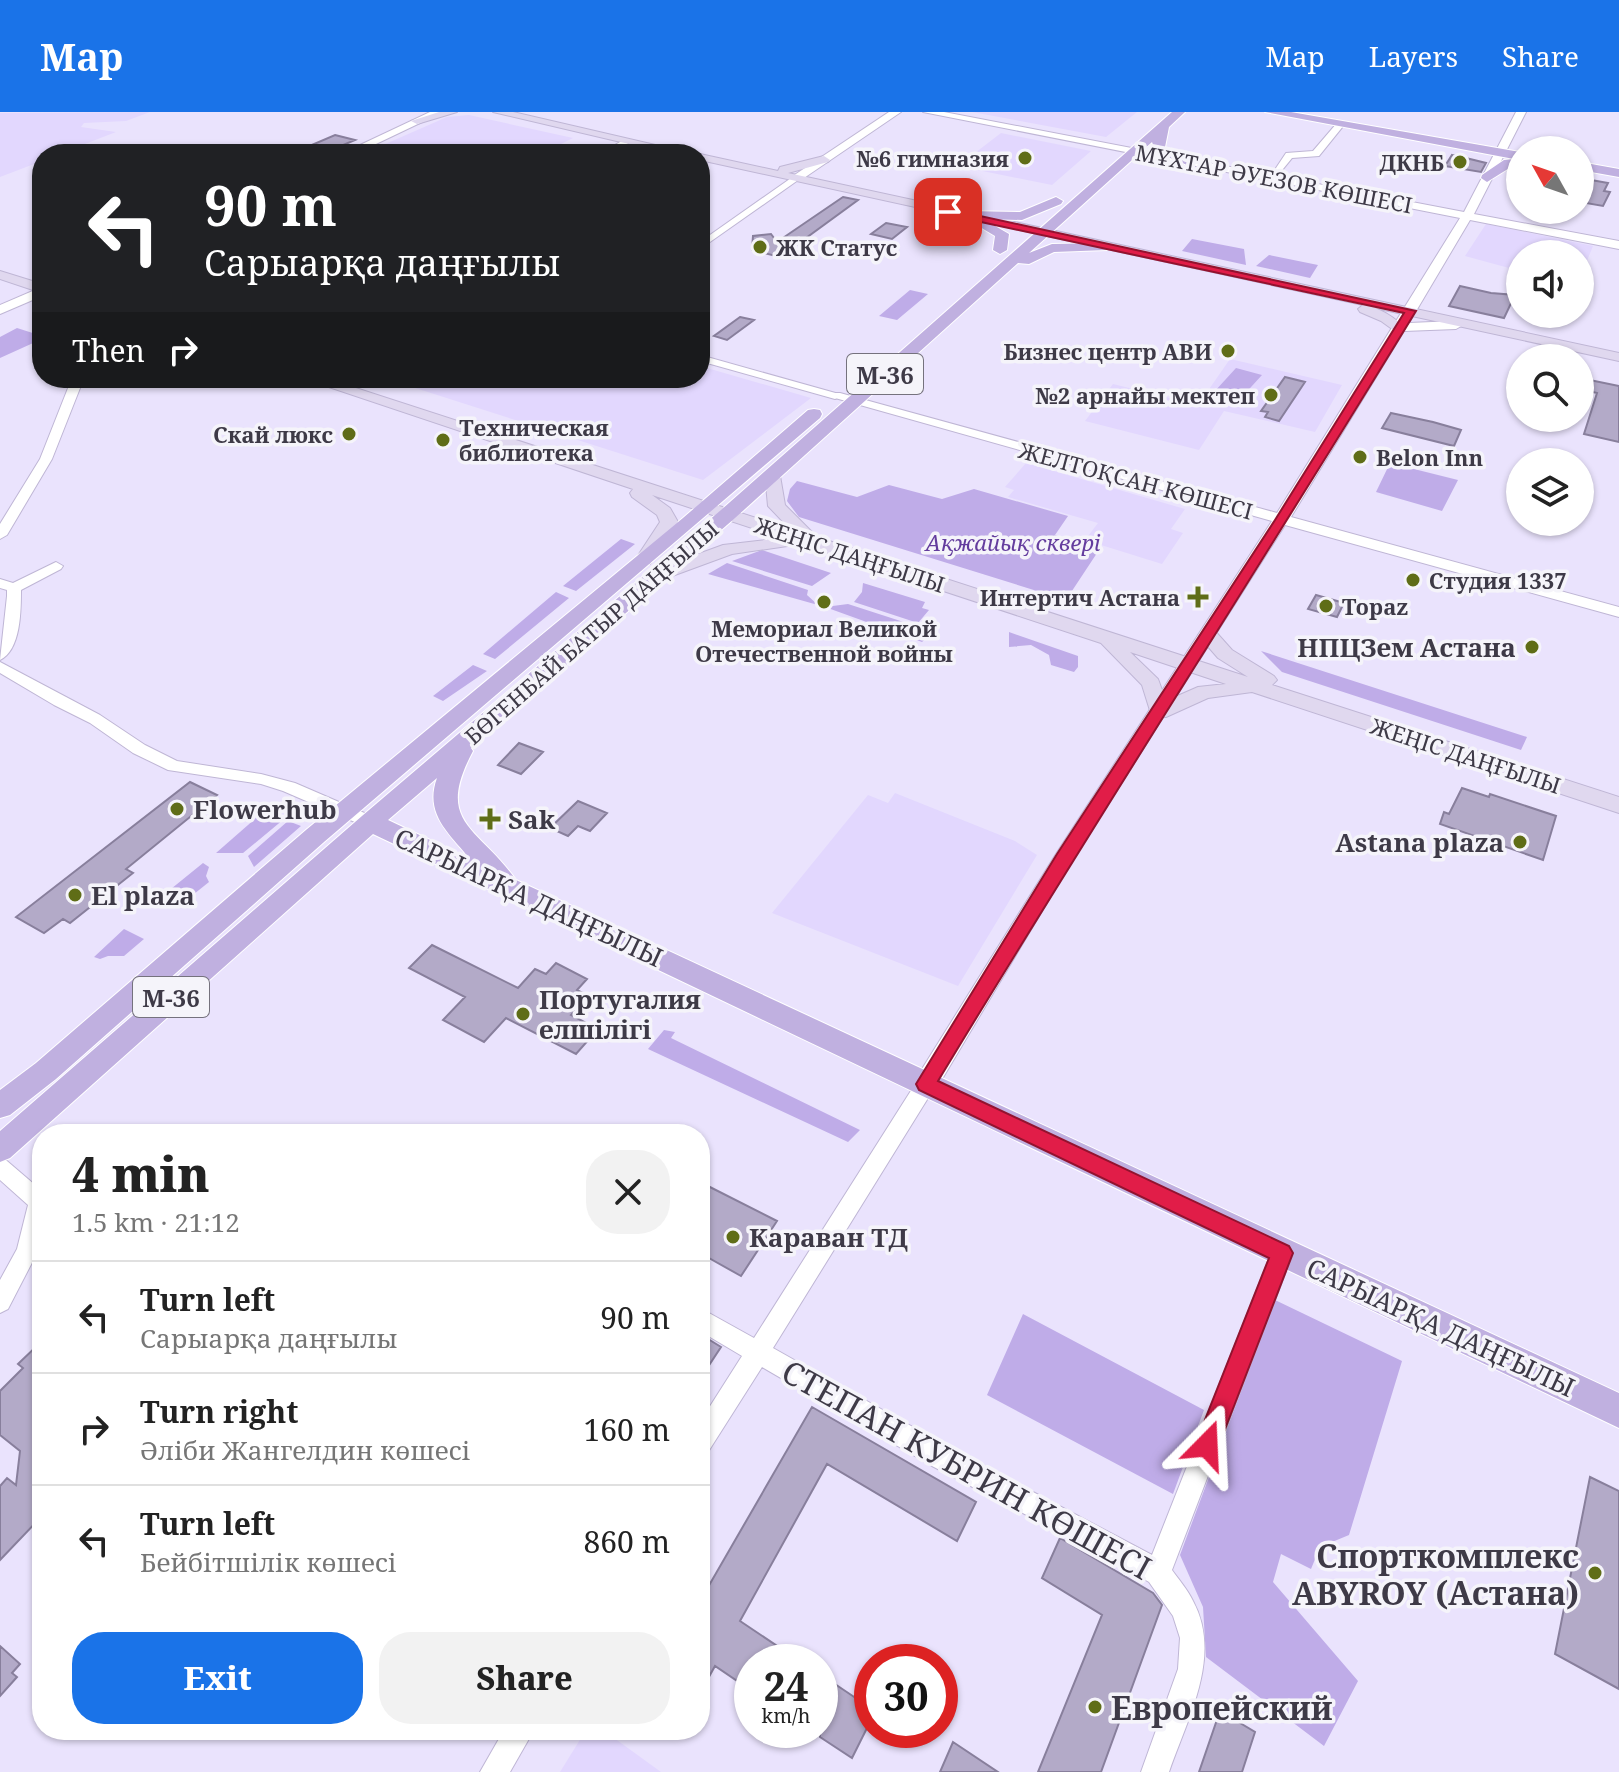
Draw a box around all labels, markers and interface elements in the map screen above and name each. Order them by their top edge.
text: Map [40,30,124,82]
text: Map [1266,37,1325,75]
text: Layers [1369,37,1458,75]
text: Share [1502,37,1579,75]
street label: МҰХТАР ӘУЕЗОВ КӨШЕСІ [1133,136,1415,220]
north arrow [1506,136,1594,224]
map controls [1506,136,1594,536]
place label: №6 гимназия [856,143,1010,173]
place label: ДКНБ [1379,147,1444,177]
marker: №6 гимназия [1016,149,1034,167]
marker: ДКНБ [1451,153,1469,171]
text: 90 m [204,166,337,242]
icon: left [72,176,176,280]
pin [914,178,982,246]
icon: arrive [926,190,970,234]
place label: ЖК Статус [776,232,897,262]
text: Сарыарқа даңғылы [204,238,561,287]
marker: ЖК Статус [751,238,769,256]
button: sound [1506,240,1594,328]
icon: right [161,328,205,372]
text: Then [72,330,145,371]
place label: Бизнес центр АВИ [1003,336,1212,366]
marker: Бизнес центр АВИ [1219,342,1237,360]
button: search [1506,344,1594,432]
road number: M-36 [847,354,923,394]
place label: №2 арнайы мектеп [1035,380,1255,410]
marker: №2 арнайы мектеп [1262,386,1280,404]
place label: Техническая библиотека [459,412,609,467]
place label: Скай люкс [213,419,333,449]
marker: Скай люкс [340,425,358,443]
marker: Техническая библиотека [434,431,452,449]
street label: ЖЕЛТОҚСАН КӨШЕСІ [1015,434,1256,526]
place label: Belon Inn [1376,442,1484,472]
marker: Belon Inn [1351,448,1369,466]
button: layers [1506,448,1594,536]
street label: ЖЕҢІС ДАҢҒЫЛЫ [750,509,949,599]
street label: БӨГЕНБАЙ БАТЫР ДАҢҒЫЛЫ [458,513,724,751]
park label: Ақжайық сквері [924,527,1101,557]
place label: Студия 1337 [1429,565,1567,595]
marker: Студия 1337 [1404,571,1422,589]
place label: Интертич Астана [980,582,1180,612]
marker: Интертич Астана [1187,586,1209,608]
place label: Topaz [1342,591,1408,621]
marker: Мемориал Великой Отечественной войны [815,593,833,611]
marker: Topaz [1317,597,1335,615]
place label: Мемориал Великой Отечественной войны [695,613,953,668]
place label: НПЦЗем Астана [1297,629,1516,665]
marker: НПЦЗем Астана [1523,638,1541,656]
street label: ЖЕҢІС ДАҢҒЫЛЫ [1366,710,1565,800]
place label: Flowerhub [193,791,337,827]
marker: Flowerhub [168,800,186,818]
place label: Sak [508,801,556,837]
marker: Sak [479,808,501,830]
street label: САРЫАРҚА ДАҢҒЫЛЫ [389,819,669,975]
place label: Astana plaza [1335,824,1504,860]
marker: Astana plaza [1511,833,1529,851]
place label: El plaza [91,877,195,913]
marker: El plaza [66,886,84,904]
road number: M-36 [133,977,209,1017]
place label: Португалия елшілігі [539,981,701,1047]
marker: Португалия елшілігі [514,1005,532,1023]
text: 4 min [72,1141,210,1206]
button: close [586,1150,670,1234]
text: 1.5 km · 21:12 [72,1204,240,1240]
place label: Караван ТД [749,1219,908,1255]
marker: Караван ТД [724,1228,742,1246]
street label: САРЫАРҚА ДАҢҒЫЛЫ [1301,1249,1581,1405]
text: Turn left [140,1279,275,1320]
icon: left [72,1295,116,1339]
text: 90 m [600,1297,670,1338]
text: Сарыарқа даңғылы [140,1320,397,1356]
street label: СТЕПАН КУБРИН КӨШЕСІ [775,1349,1159,1589]
text: Turn right [140,1391,298,1432]
position arrow [1165,1403,1249,1487]
icon: right [72,1407,116,1451]
text: 160 m [584,1409,670,1450]
text: Әліби Жангелдин көшесі [140,1432,471,1468]
text: Turn left [140,1503,275,1544]
icon: left [72,1519,116,1563]
text: 860 m [584,1521,670,1562]
place label: Спорткомплекс ABYROY (Астана) [1292,1534,1579,1614]
text: Бейбітшілік көшесі [140,1544,397,1580]
marker: Спорткомплекс ABYROY (Астана) [1586,1564,1604,1582]
button: Exit [72,1632,363,1724]
button: Share [379,1632,670,1724]
speed limit sign: 30 [854,1644,958,1748]
text: 24 [763,1658,809,1713]
place label: Европейский [1111,1686,1333,1729]
marker: Европейский [1086,1698,1104,1716]
text: km/h [761,1702,811,1729]

